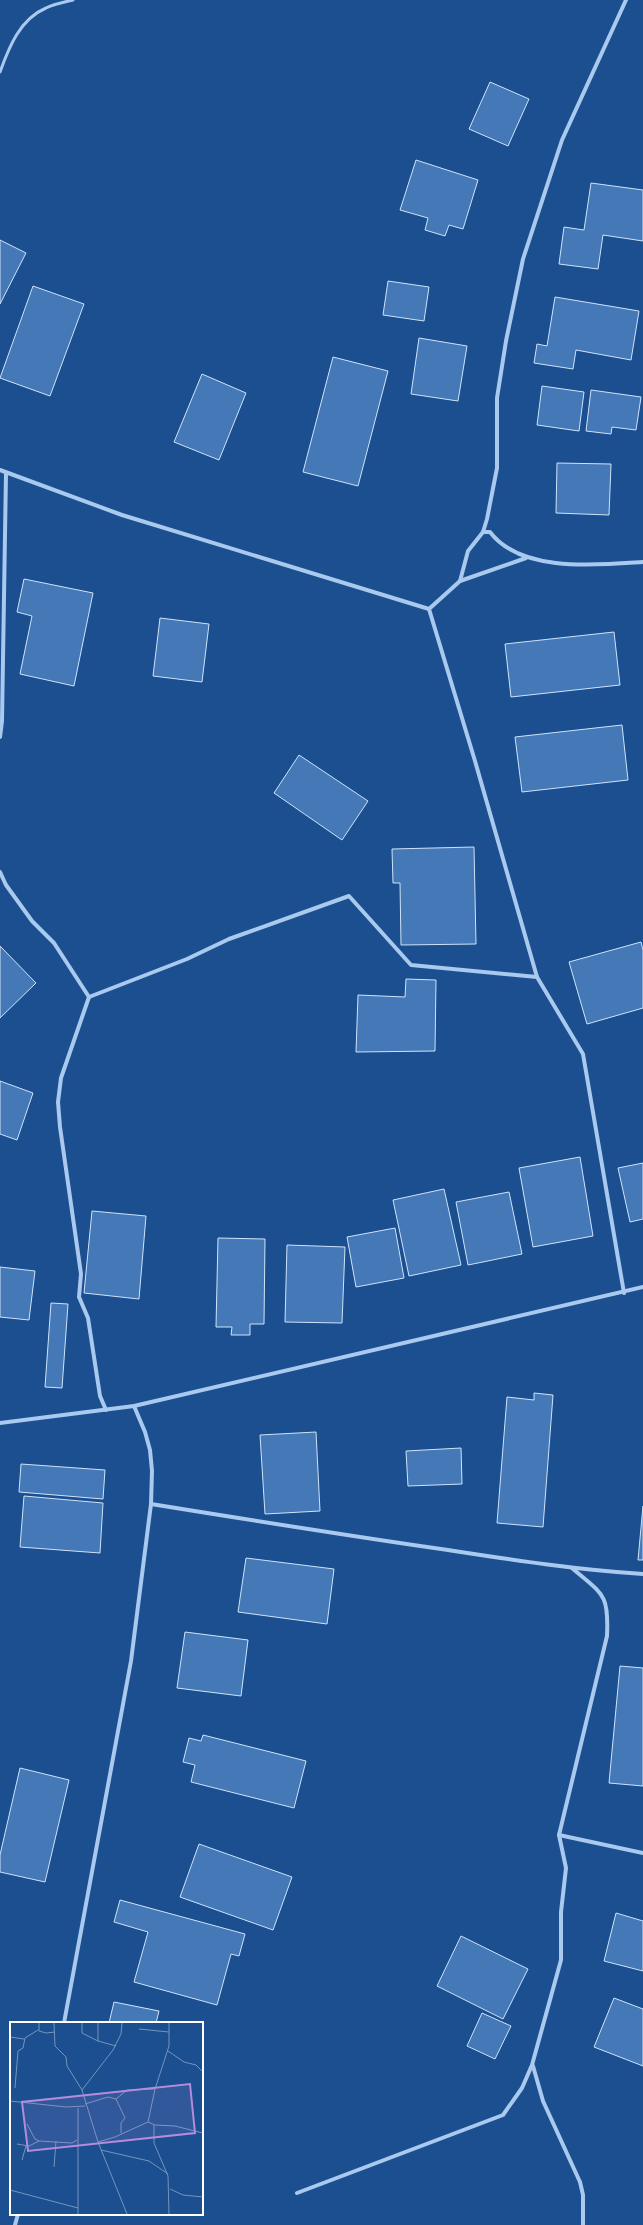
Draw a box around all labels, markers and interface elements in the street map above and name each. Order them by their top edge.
inset map [10,2022,203,2215]

